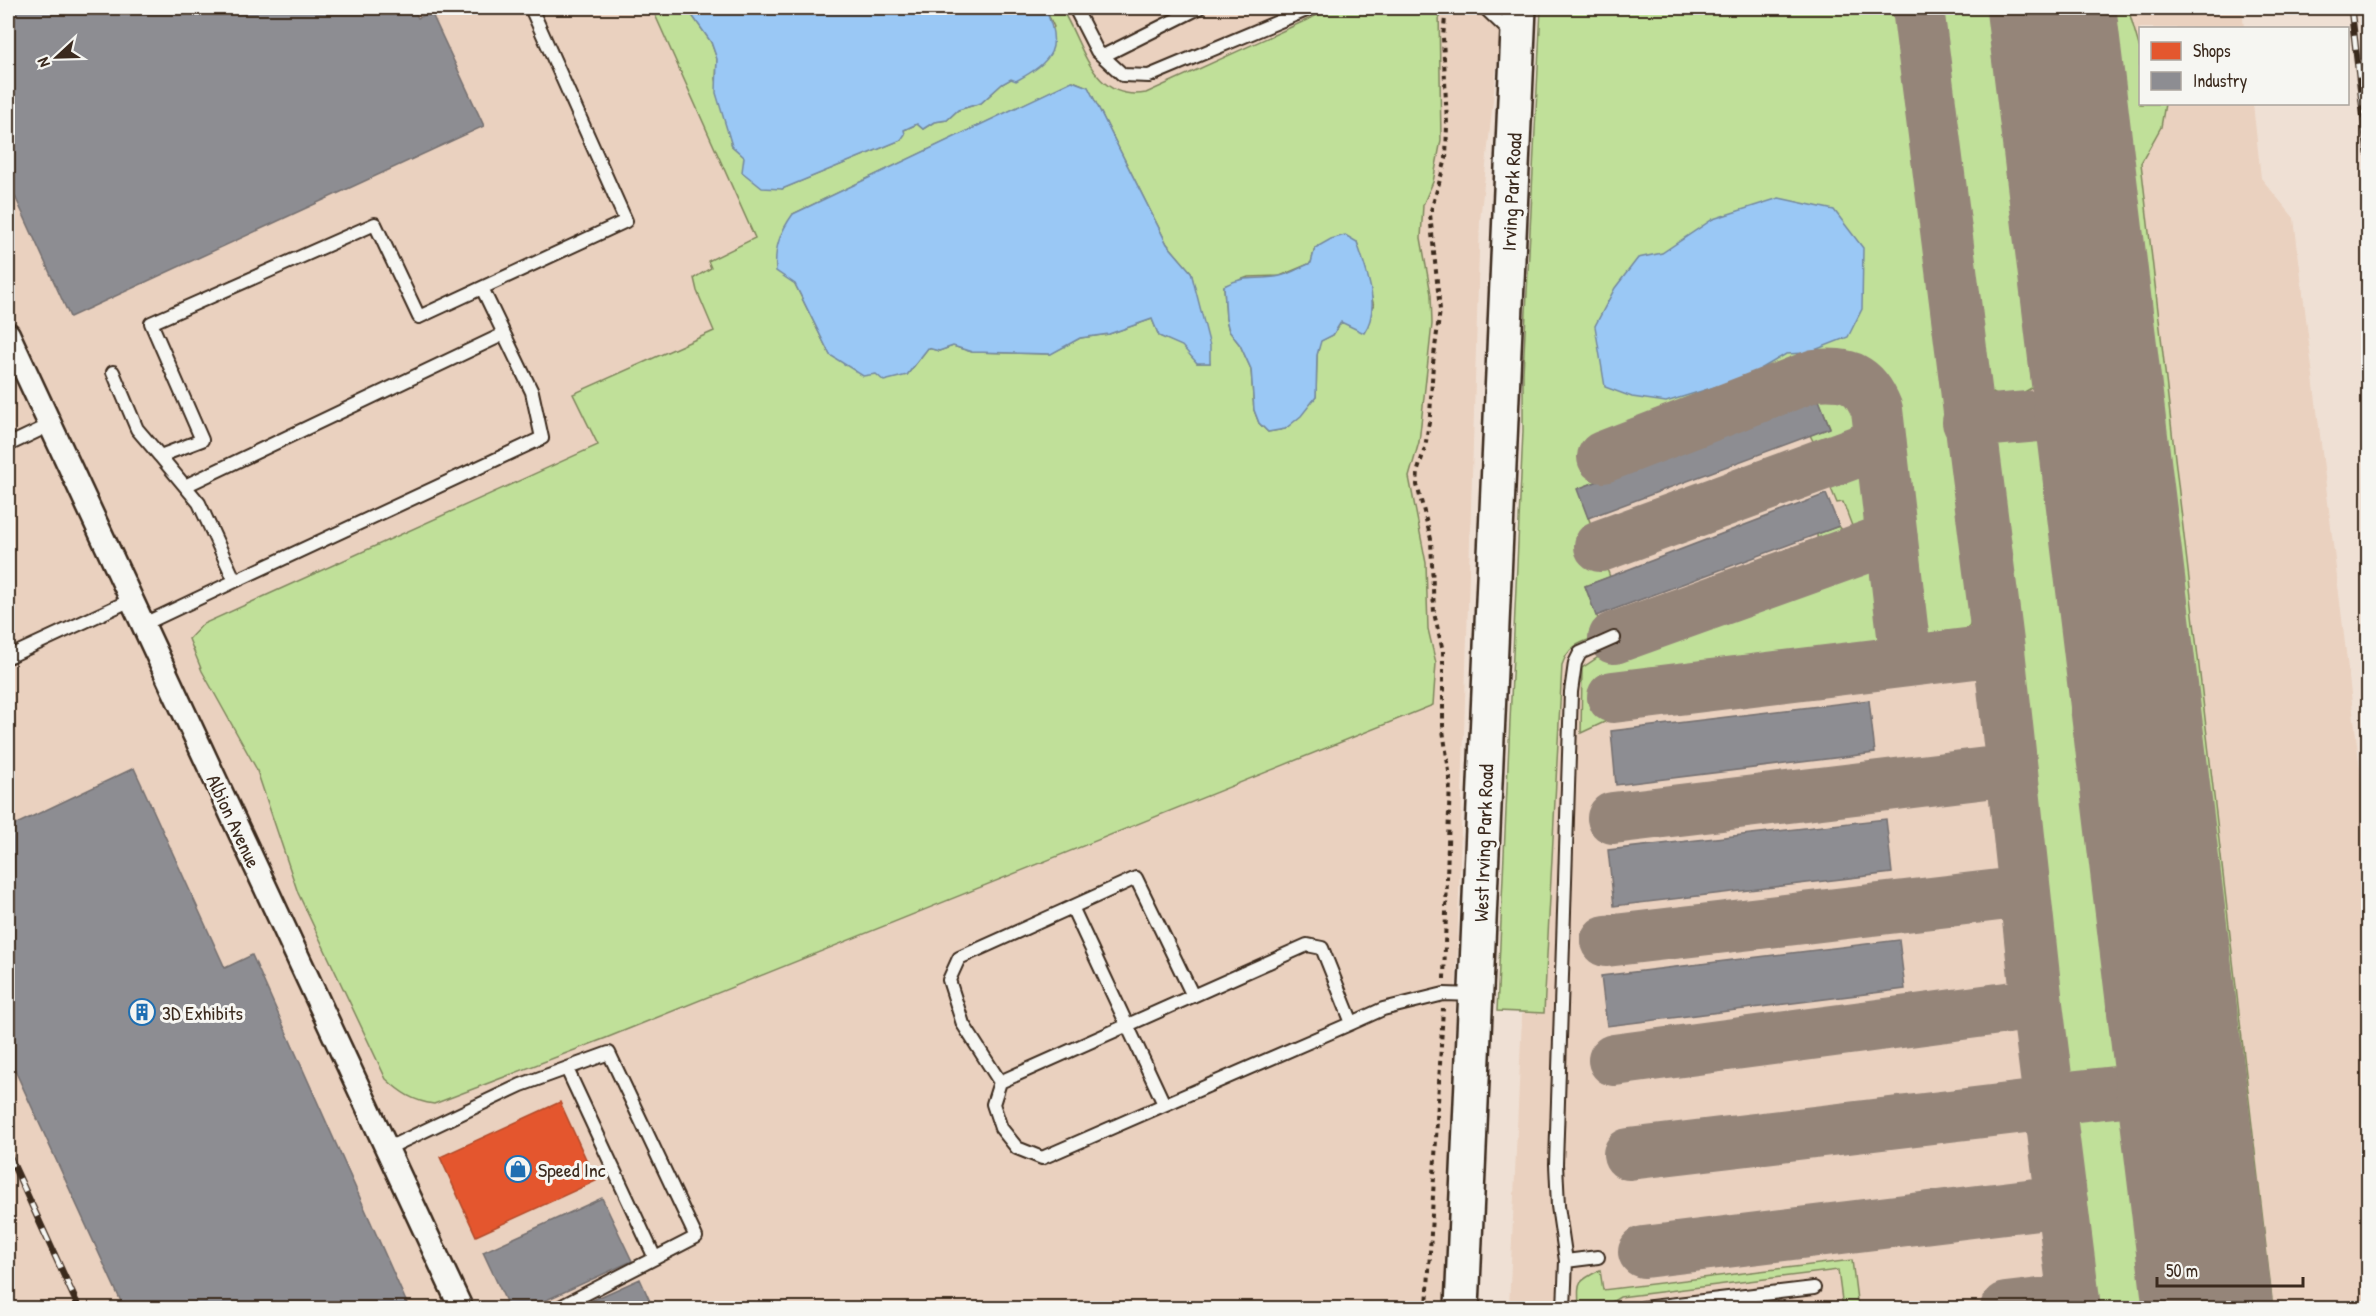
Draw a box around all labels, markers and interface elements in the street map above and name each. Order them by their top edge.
north arrow [27,27,87,87]
legend [2139,27,2349,105]
text: Shops [2193,38,2231,63]
text: N [31,54,55,71]
text: Industry [2193,68,2248,93]
street label: Irving Park Road [1494,132,1528,252]
street label: West Irving Park Road [1467,764,1499,922]
street label: Albion Avenue [201,770,267,872]
building icon: 3D Exhibits [127,997,157,1027]
place label: 3D Exhibits [162,999,243,1026]
shop icon: Speed Inc [503,1154,533,1184]
place label: Speed Inc [538,1156,606,1183]
scale bar [2157,1250,2302,1288]
text: 50 m [2166,1258,2198,1283]

